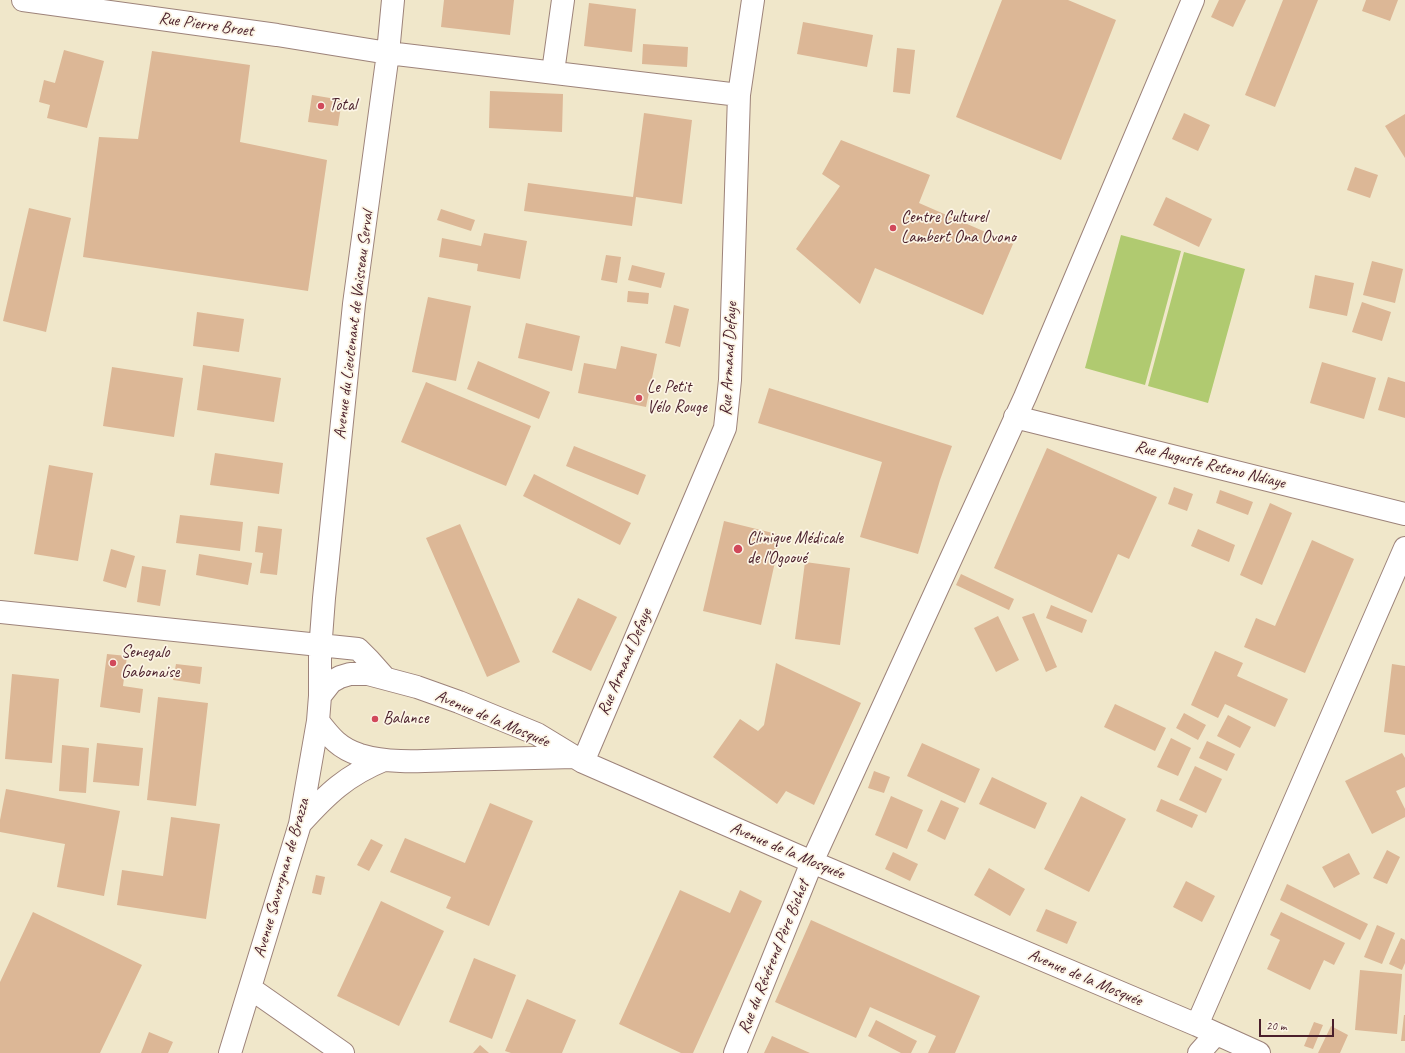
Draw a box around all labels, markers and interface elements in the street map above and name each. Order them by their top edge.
street label: Rue Pierre Broet [157,8,255,42]
place label: Total [329,96,357,116]
marker: Total [316,101,326,111]
place label: Centre Culturel Lambert Ona Ovono [901,208,1016,248]
street label: Avenue du Lieutenant de Vaisseau Serval [330,210,378,440]
marker: Centre Culturel Lambert Ona Ovono [888,223,898,233]
street label: Rue Armand Defaye [716,302,742,416]
place label: Le Petit Vélo Rouge [647,378,707,418]
marker: Le Petit Vélo Rouge [634,393,644,403]
street label: Rue Auguste Reteno Ndiaye [1133,436,1287,494]
place label: Clinique Médicale de l'Ogooué [747,529,843,569]
marker: Clinique Médicale de l'Ogooué [732,543,744,555]
street label: Rue Armand Defaye [593,606,657,718]
place label: Senegalo Gabonaise [121,643,179,683]
marker: Senegalo Gabonaise [108,658,118,668]
street label: Avenue de la Mosquée [432,686,552,752]
place label: Balance [383,709,428,729]
marker: Balance [370,714,380,724]
street label: Avenue Savorgnan de Brazza [249,796,315,960]
street label: Avenue de la Mosquée [727,818,847,884]
street label: Rue du Révérend Père Bichet [734,877,814,1037]
street label: Avenue de la Mosquée [1025,945,1145,1011]
scale bar [1261,1011,1336,1037]
text: 20 m [1266,1018,1286,1034]

